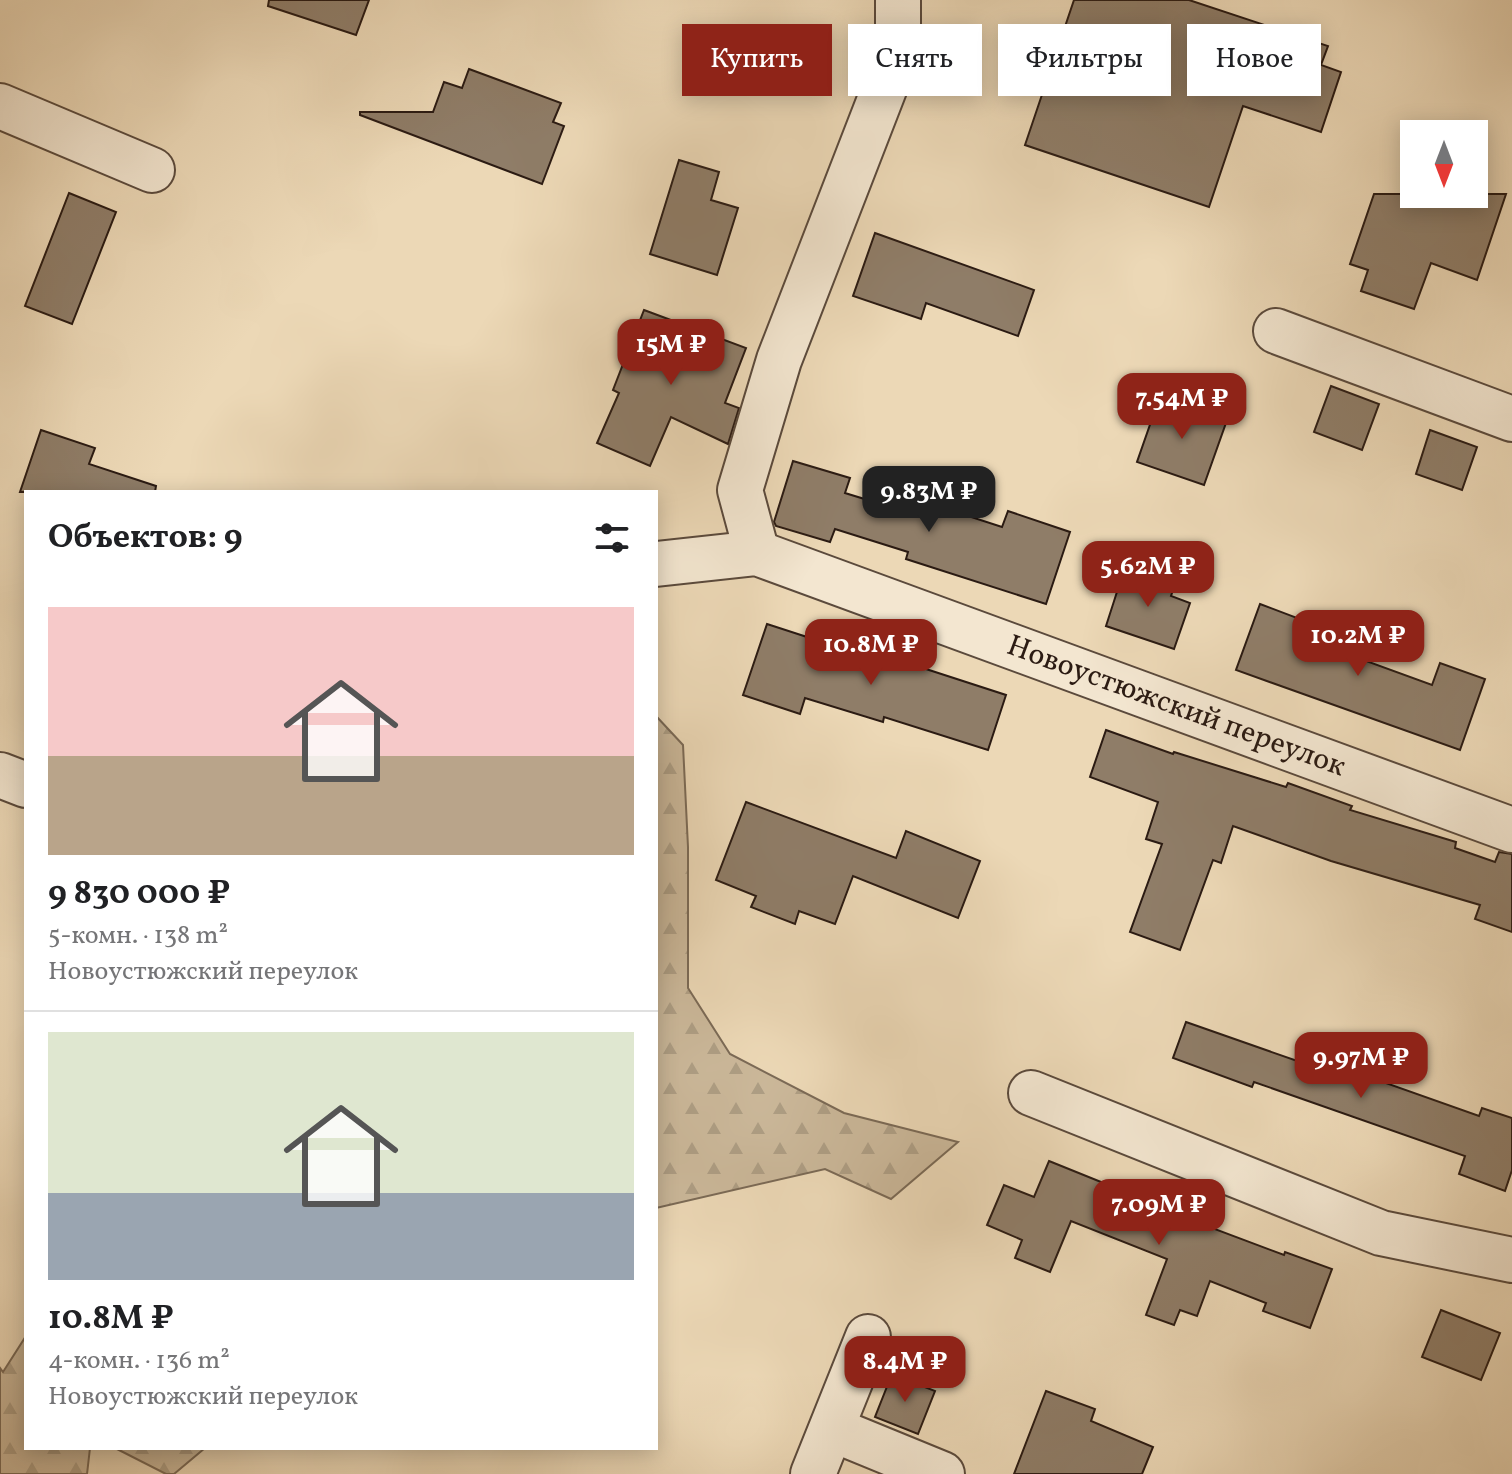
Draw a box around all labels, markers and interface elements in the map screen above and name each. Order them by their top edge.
chip: Купить [682,24,832,96]
chip: Снять [848,24,982,96]
chip: Фильтры [998,24,1171,96]
chip: Новое [1187,24,1321,96]
north arrow [1400,120,1488,208]
map controls [1400,120,1488,208]
pin: 15M ₽ [615,319,727,387]
text: 15M ₽ [635,327,707,363]
pin: 7.54M ₽ [1108,373,1256,441]
text: 7.54M ₽ [1135,381,1229,417]
pin: 9.83M ₽ [855,466,1003,534]
text: 9.83M ₽ [880,474,978,510]
text: Объектов: 9 [48,515,243,562]
icon: filters [590,516,634,560]
pin: 5.62M ₽ [1074,541,1222,609]
text: 5.62M ₽ [1100,549,1196,585]
pin: 10.2M ₽ [1284,610,1432,678]
text: 10.2M ₽ [1310,618,1406,654]
pin: 10.8M ₽ [797,619,945,687]
street label: Новоустюжский переулок [1001,625,1351,788]
text: 10.8M ₽ [823,627,919,663]
icon: home [269,659,413,803]
text: 9 830 000 ₽ [48,871,230,918]
text: 5-комн. · 138 m² [48,918,228,954]
text: Новоустюжский переулок [48,954,358,990]
pin: 9.97M ₽ [1287,1032,1435,1100]
text: 9.97M ₽ [1313,1040,1409,1076]
icon: home [269,1084,413,1228]
pin: 7.09M ₽ [1085,1179,1233,1247]
text: 7.09M ₽ [1111,1187,1207,1223]
text: 10.8M ₽ [48,1296,174,1343]
pin: 8.4M ₽ [840,1336,970,1404]
text: 4-комн. · 136 m² [48,1343,230,1379]
text: 8.4M ₽ [862,1344,948,1380]
text: Новоустюжский переулок [48,1379,358,1415]

